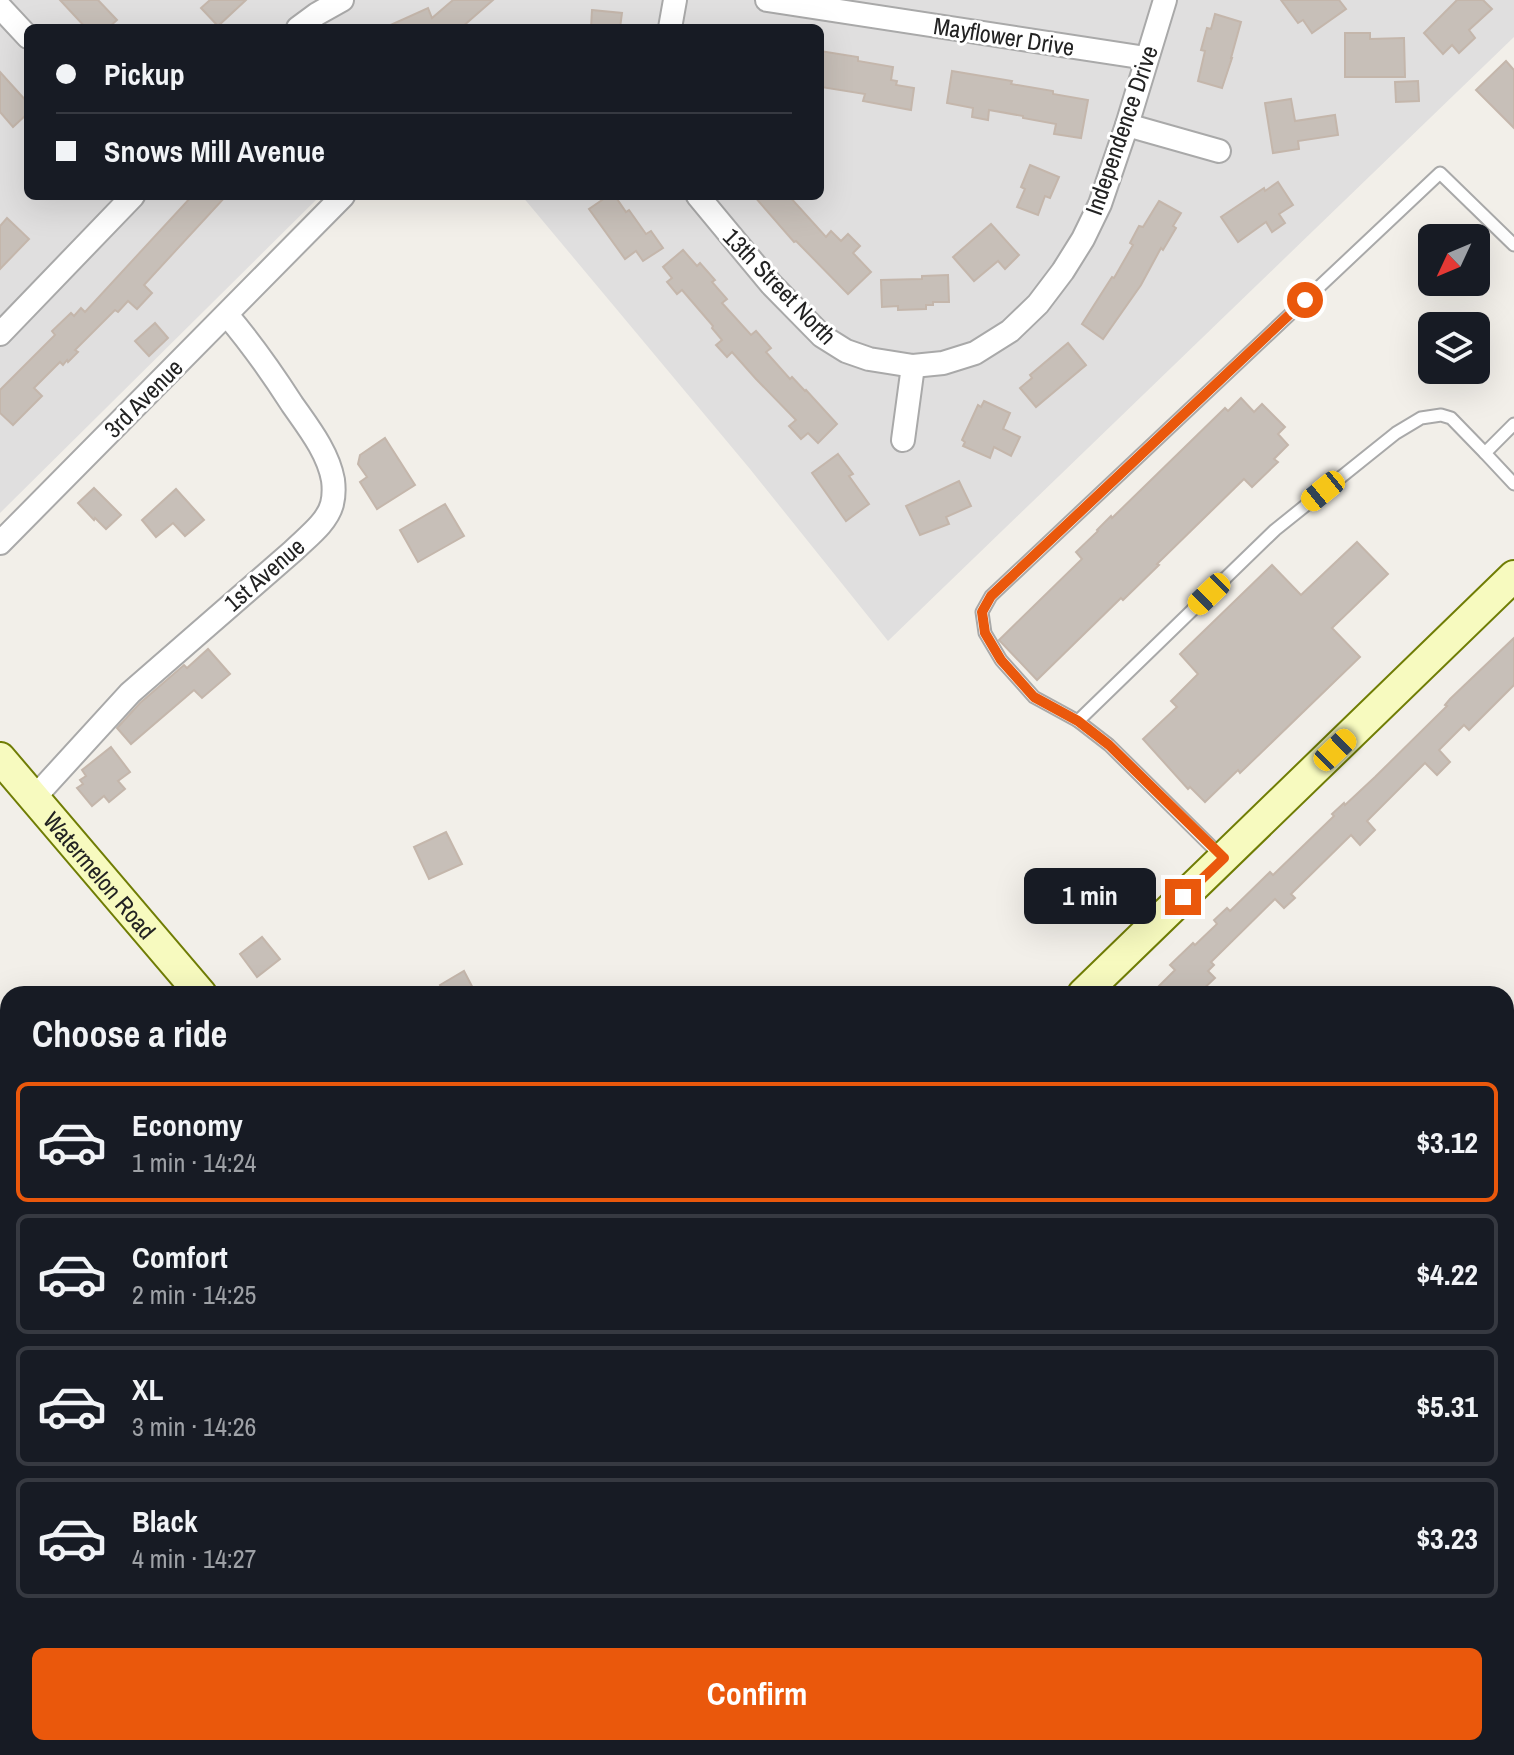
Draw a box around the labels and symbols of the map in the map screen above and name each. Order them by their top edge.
street label: Mayflower Drive [931,9,1077,63]
street label: Independence Drive [1077,41,1165,219]
street label: 13th Street North [716,221,844,351]
north arrow [1418,224,1490,296]
route start [1287,282,1323,318]
street label: 3rd Avenue [97,352,189,444]
car [1297,467,1349,515]
street label: 1st Avenue [217,530,311,618]
car [1183,569,1235,619]
car [1309,725,1361,775]
street label: Watermelon Road [36,805,163,946]
callout: 1 min [1023,869,1155,925]
route end [1165,879,1201,915]

